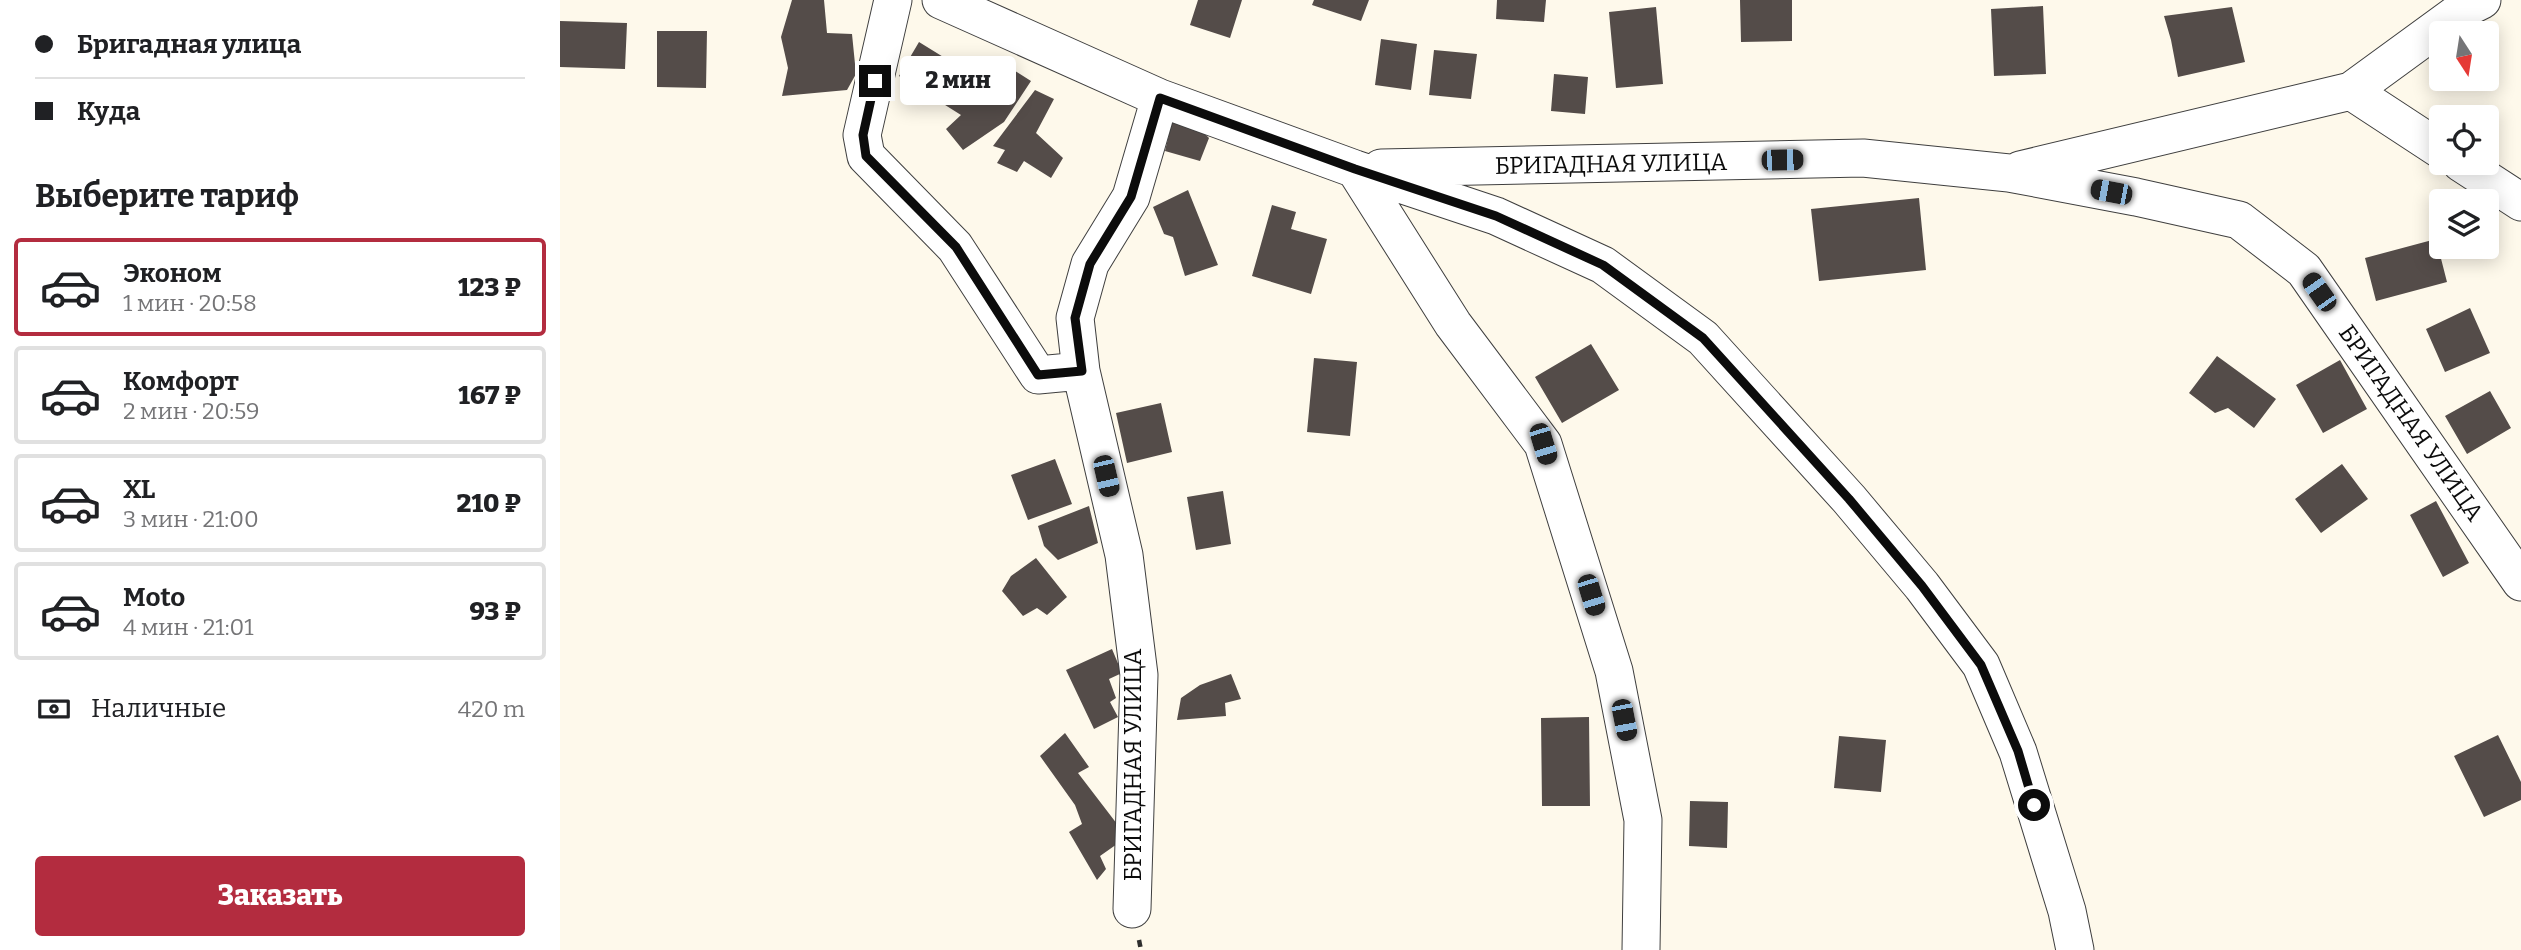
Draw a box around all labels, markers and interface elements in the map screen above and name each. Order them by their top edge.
north arrow [2429,21,2499,91]
map controls [2429,21,2499,259]
text: Бригадная улица [77,29,301,60]
callout: 2 мин [900,56,1015,106]
route end [859,65,891,97]
text: 2 мин [925,66,991,94]
text: Куда [77,96,140,127]
button: locate [2429,105,2499,175]
street label: БРИГАДНАЯ УЛИЦА [1495,148,1727,180]
car [1761,149,1804,171]
text: Выберите тариф [35,177,299,215]
car [2089,178,2134,206]
button: layers [2429,189,2499,259]
icon: car [39,256,102,319]
text: Эконом [123,258,222,289]
car [2299,269,2340,315]
text: 123 ₽ [458,272,521,303]
text: 1 мин · 20:58 [123,289,257,317]
street label: БРИГАДНАЯ УЛИЦА [2333,320,2489,526]
icon: car [39,364,102,427]
text: Комфорт [123,366,239,397]
text: 167 ₽ [458,380,521,411]
text: 2 мин · 20:59 [123,397,260,425]
car [1527,421,1560,467]
car [1092,453,1121,499]
icon: car [39,472,102,535]
text: XL [123,474,155,505]
text: 210 ₽ [457,488,521,519]
text: 3 мин · 21:00 [123,505,259,533]
car [1575,572,1608,618]
icon: car [39,580,102,643]
text: Moto [123,582,185,613]
text: 93 ₽ [469,596,521,627]
text: 4 мин · 21:01 [123,613,254,641]
street label: БРИГАДНАЯ УЛИЦА [1119,649,1147,881]
icon: cash [35,690,73,728]
text: Наличные [91,693,226,724]
text: 420 m [458,695,525,723]
car [1610,697,1639,743]
route start [2018,789,2050,821]
button: Заказать [35,856,525,936]

